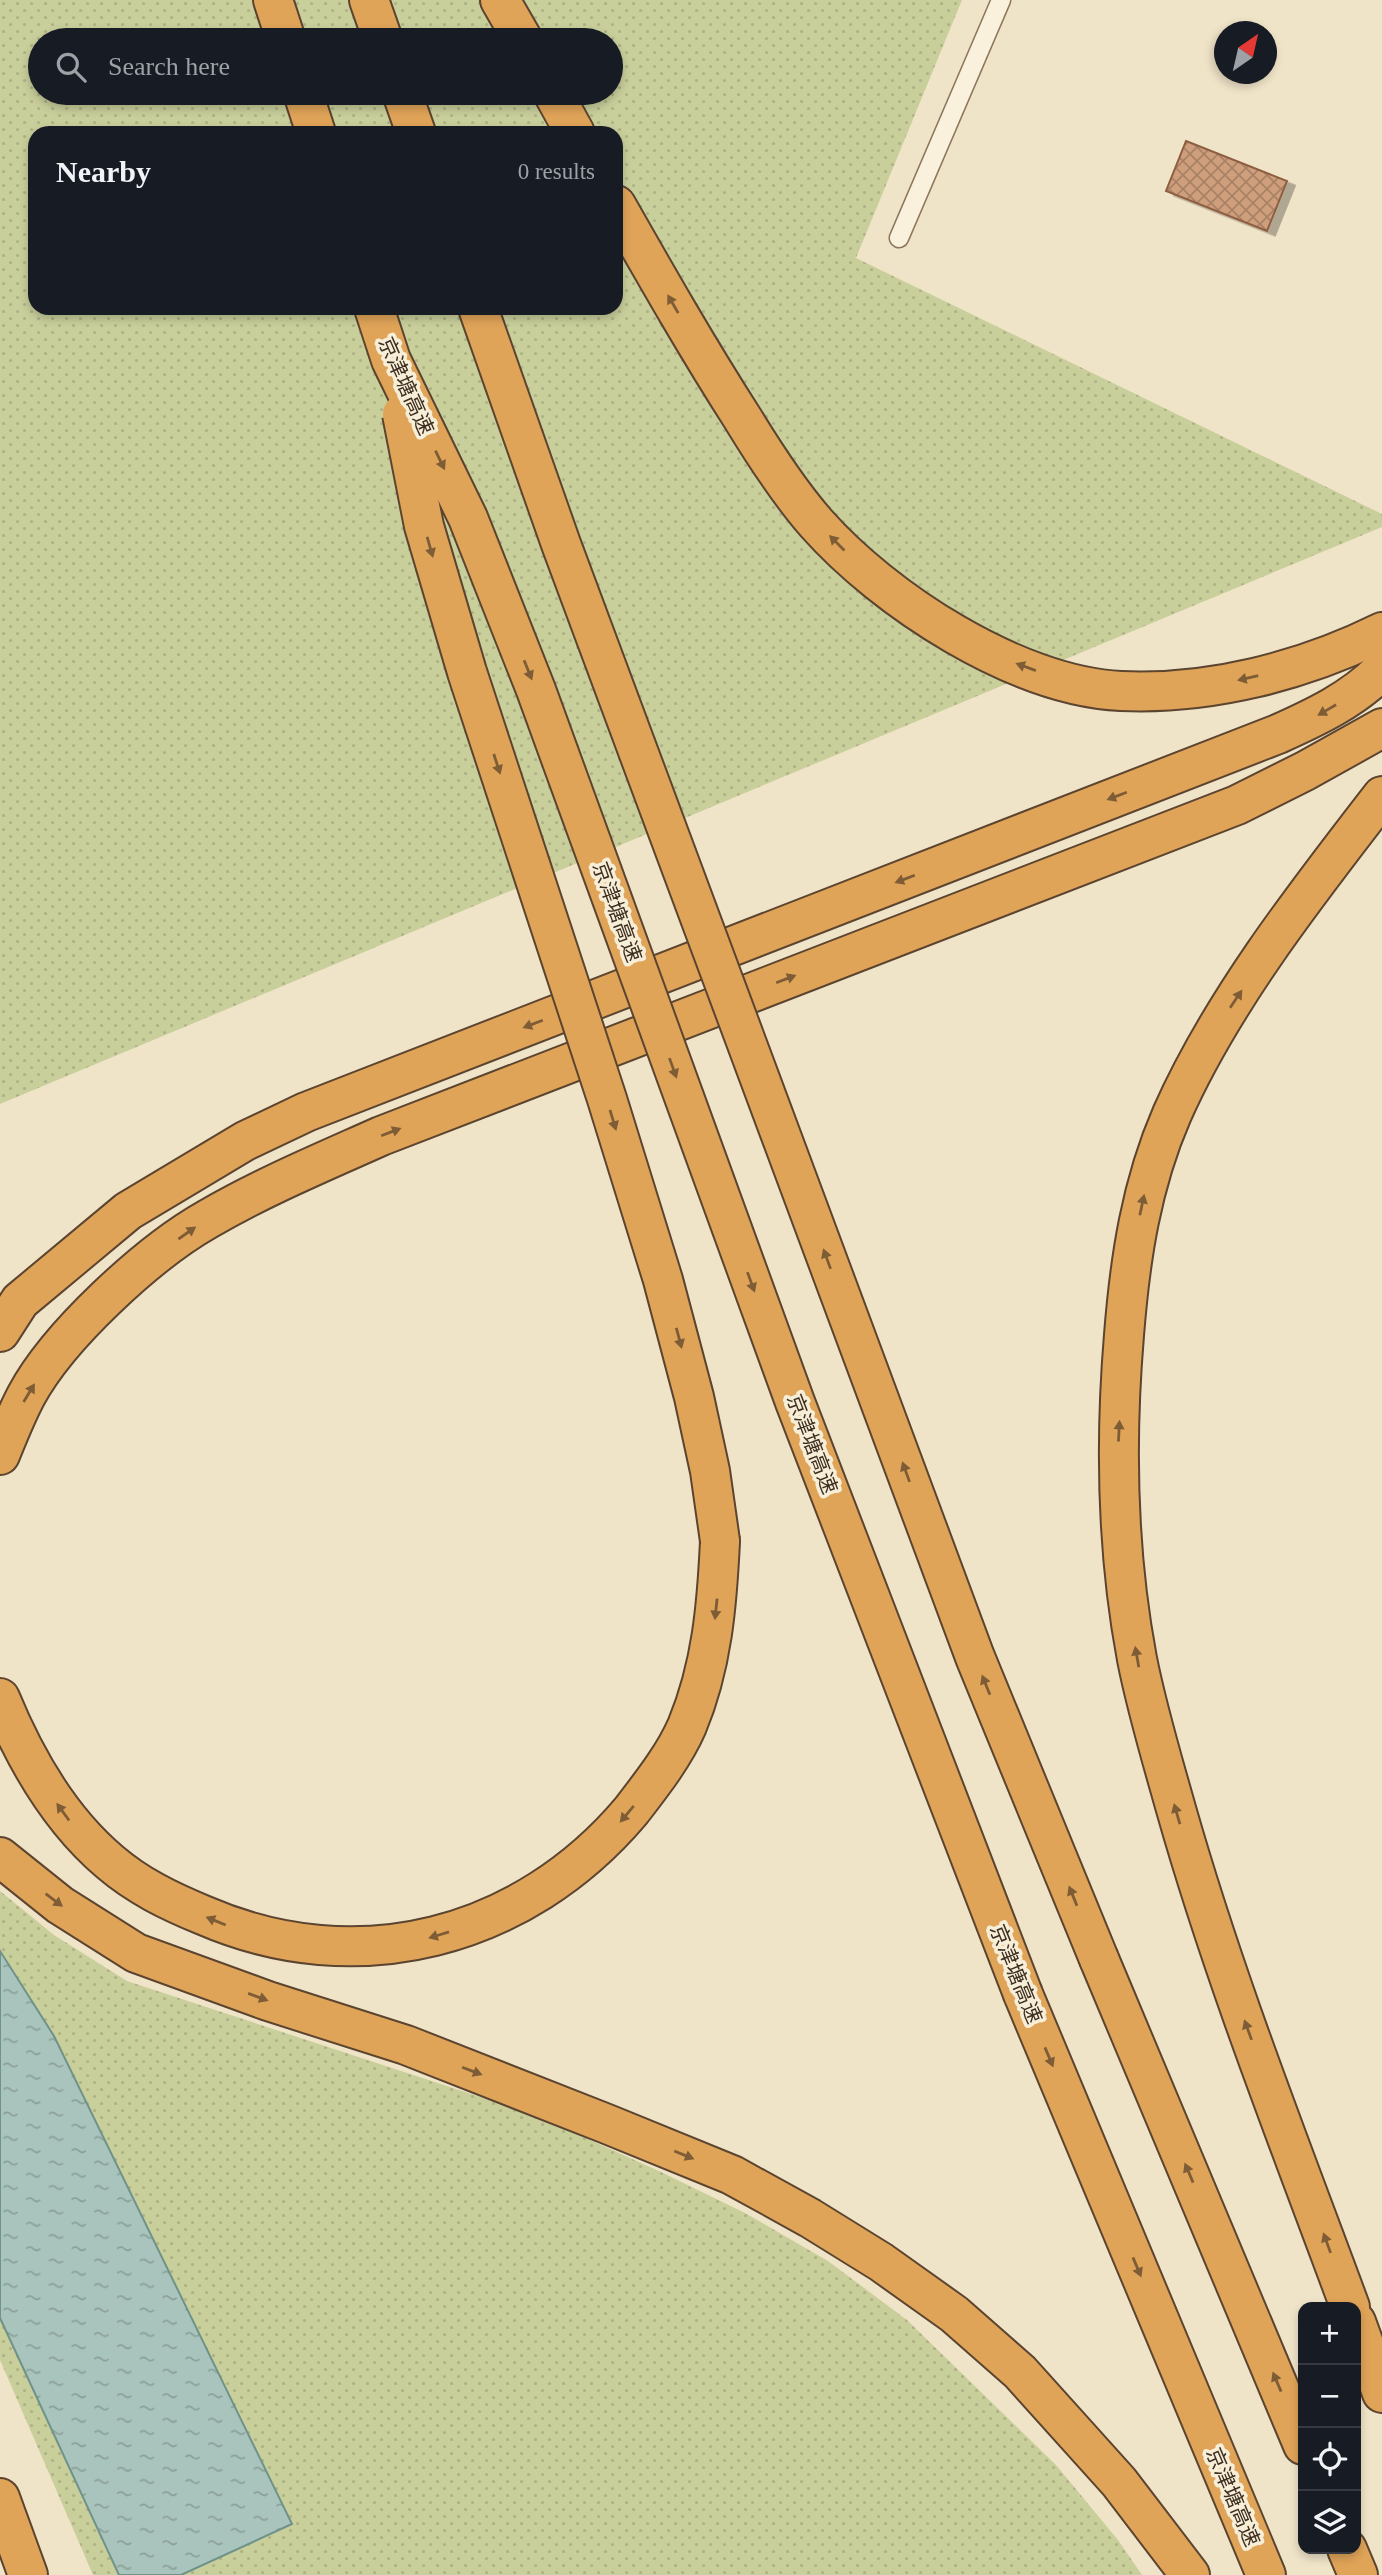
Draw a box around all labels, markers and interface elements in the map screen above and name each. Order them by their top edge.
north arrow [1214,21,1277,84]
search box [28,28,623,105]
icon: search [52,48,90,86]
text: Search here [108,52,230,81]
text: Nearby [56,155,151,188]
text: 0 results [518,159,595,184]
one-way arrow [667,295,679,314]
street label: 京津塘高速 [374,333,438,439]
one-way arrow [434,450,445,470]
one-way arrow [829,536,846,552]
one-way arrow [426,537,436,558]
one-way arrow [522,660,533,681]
one-way arrow [1015,661,1036,672]
one-way arrow [1237,673,1259,684]
one-way arrow [1317,704,1337,716]
one-way arrow [492,754,503,775]
one-way arrow [1106,791,1127,802]
street label: 京津塘高速 [588,859,646,965]
one-way arrow [894,874,915,885]
one-way arrow [776,974,797,985]
one-way arrow [1229,990,1242,1009]
one-way arrow [522,1018,543,1029]
one-way arrow [668,1057,679,1078]
one-way arrow [609,1110,619,1131]
one-way arrow [381,1127,402,1138]
one-way arrow [1136,1194,1147,1216]
one-way arrow [178,1226,196,1240]
one-way arrow [821,1249,832,1270]
one-way arrow [746,1271,757,1292]
one-way arrow [674,1327,685,1349]
one-way arrow [22,1384,35,1403]
street label: 京津塘高速 [782,1391,842,1497]
one-way arrow [1113,1420,1124,1442]
one-way arrow [900,1462,911,1483]
one-way arrow [710,1598,721,1620]
one-way arrow [1132,1646,1143,1668]
one-way arrow [981,1675,992,1696]
one-way arrow [1171,1802,1182,1824]
one-way arrow [57,1803,71,1821]
one-way arrow [620,1805,635,1823]
one-way arrow [1067,1885,1078,1906]
one-way arrow [44,1892,62,1907]
one-way arrow [206,1915,226,1927]
street label: 京津塘高速 [985,1921,1047,2027]
one-way arrow [428,1931,449,1941]
one-way arrow [247,1992,268,2003]
one-way arrow [1242,2019,1253,2040]
one-way arrow [1043,2047,1055,2067]
one-way arrow [462,2066,483,2077]
one-way arrow [674,2150,695,2161]
one-way arrow [1183,2162,1194,2183]
one-way arrow [1321,2233,1332,2254]
one-way arrow [1132,2256,1143,2277]
map controls [1298,2302,1361,2554]
button: + [1298,2302,1361,2365]
button: − [1298,2365,1361,2428]
one-way arrow [1271,2372,1282,2393]
button: locate [1298,2428,1361,2491]
street label: 京津塘高速 [1201,2444,1265,2550]
button: layers [1298,2491,1361,2554]

